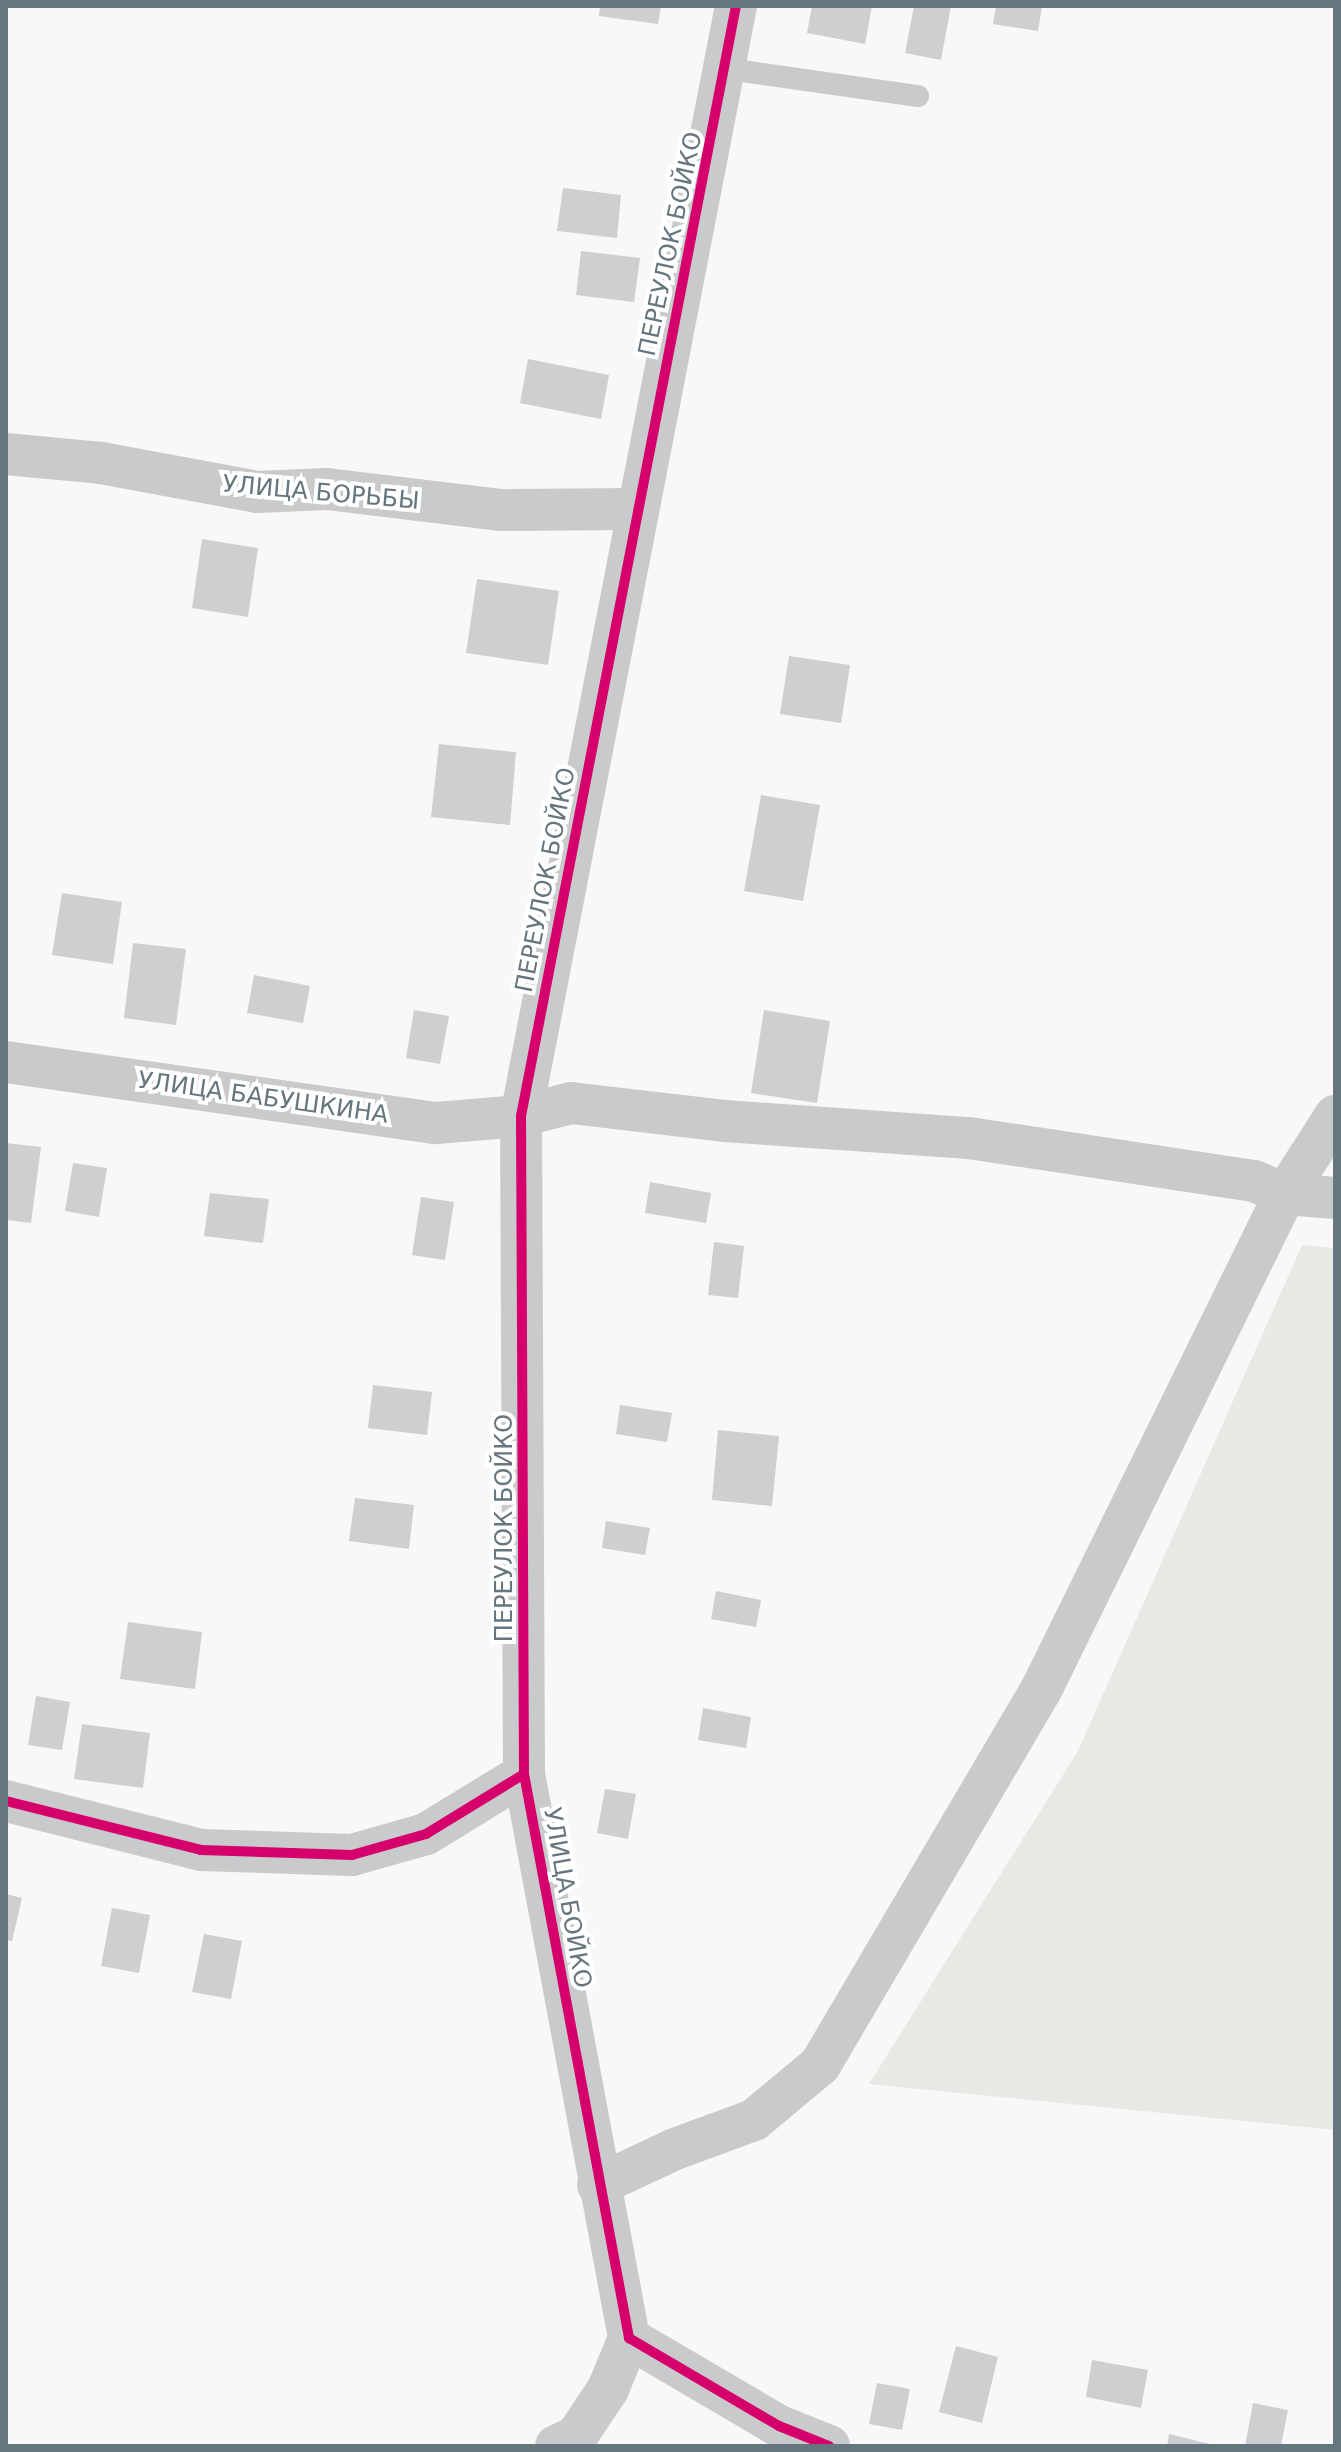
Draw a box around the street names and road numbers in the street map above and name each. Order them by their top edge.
street label: ПЕРЕУЛОК БОЙКО [633,129,709,359]
street label: УЛИЦА БОРЬБЫ [222,470,420,516]
street label: ПЕРЕУЛОК БОЙКО [510,765,582,995]
street label: УЛИЦА БАБУШКИНА [136,1066,390,1130]
street label: ПЕРЕУЛОК БОЙКО [491,1414,519,1642]
street label: УЛИЦА БОЙКО [537,1806,597,1990]

